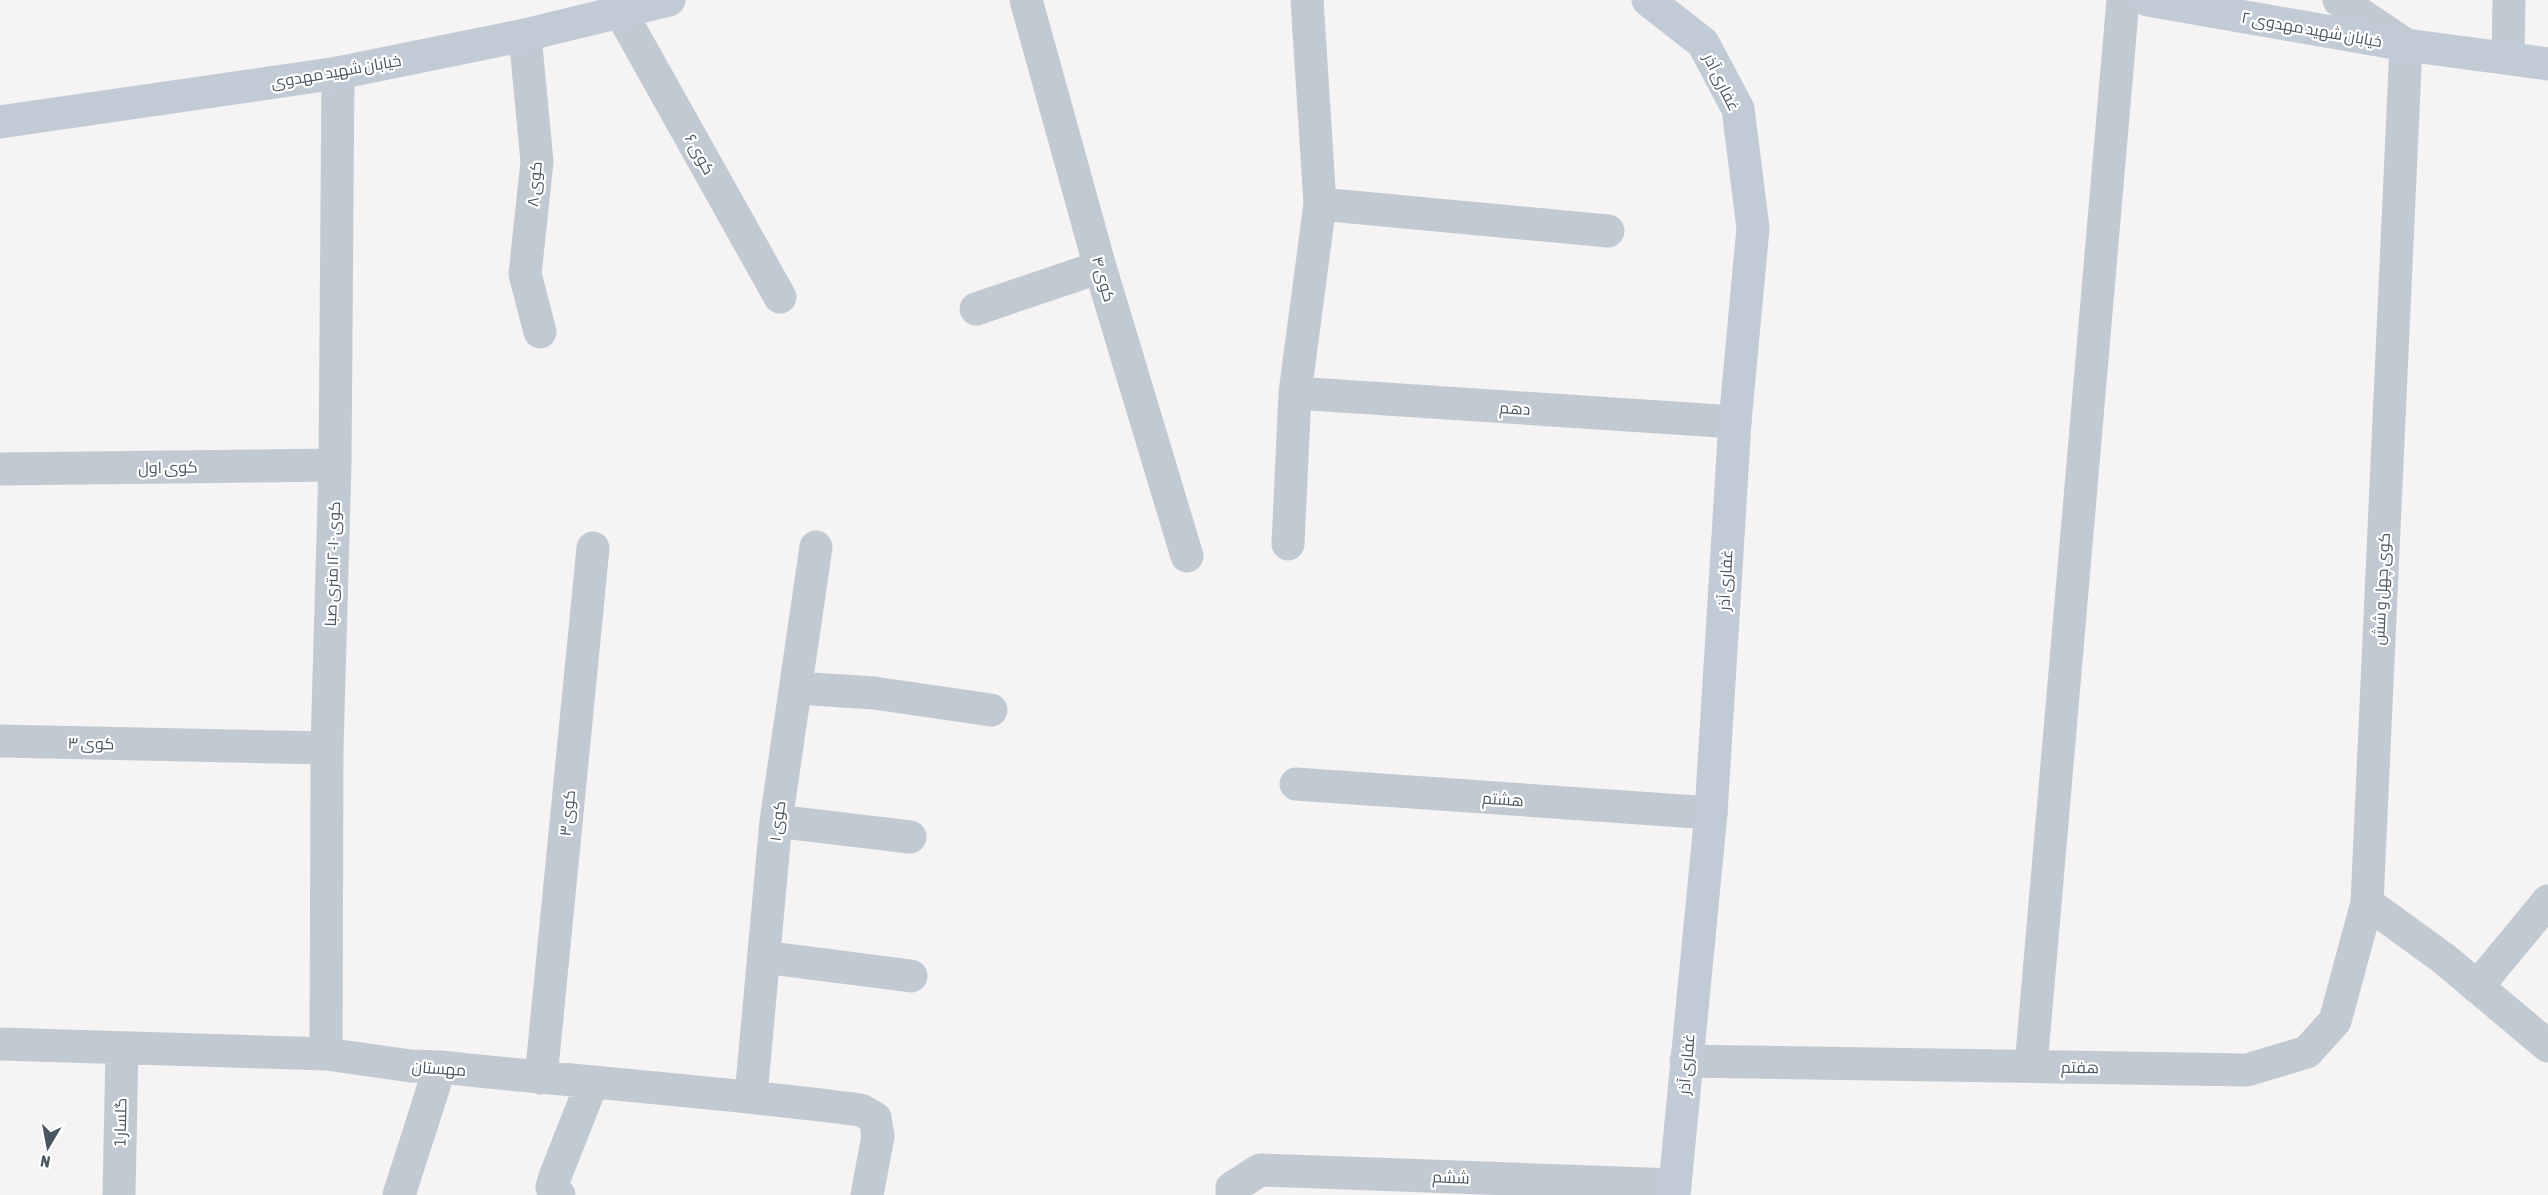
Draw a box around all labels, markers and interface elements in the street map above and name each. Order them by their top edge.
street label: خیابان شهید مهدوی ۲ [2240,8,2384,52]
street label: غفاری آذر [1698,50,1744,114]
street label: خیابان شهید مهدوی [270,51,403,93]
street label: کوی ۶ [680,131,718,178]
street label: کوی ۸ [523,160,547,208]
street label: کوی ۴ [1087,254,1119,304]
street label: دهم [1499,398,1531,421]
street label: کوی اول [138,457,198,479]
street label: کوی ۱۰- ۱۲ متری صبا [321,501,345,627]
street label: کوی چهل و شش [2369,532,2396,646]
street label: غفاری آذر [1714,549,1738,612]
street label: کوی ۳ [68,734,114,754]
street label: کوی ۳ [556,789,580,837]
street label: هشتم [1481,789,1524,812]
street label: کوی ۱ [766,800,790,843]
street label: غفاری آذر [1674,1033,1700,1097]
street label: مهستان [411,1057,467,1081]
street label: هفتم [2061,1058,2099,1079]
street label: گلسار 1 [111,1098,130,1146]
north arrow [18,1117,78,1177]
text: N [39,1152,52,1171]
street label: ششم [1432,1167,1470,1190]

